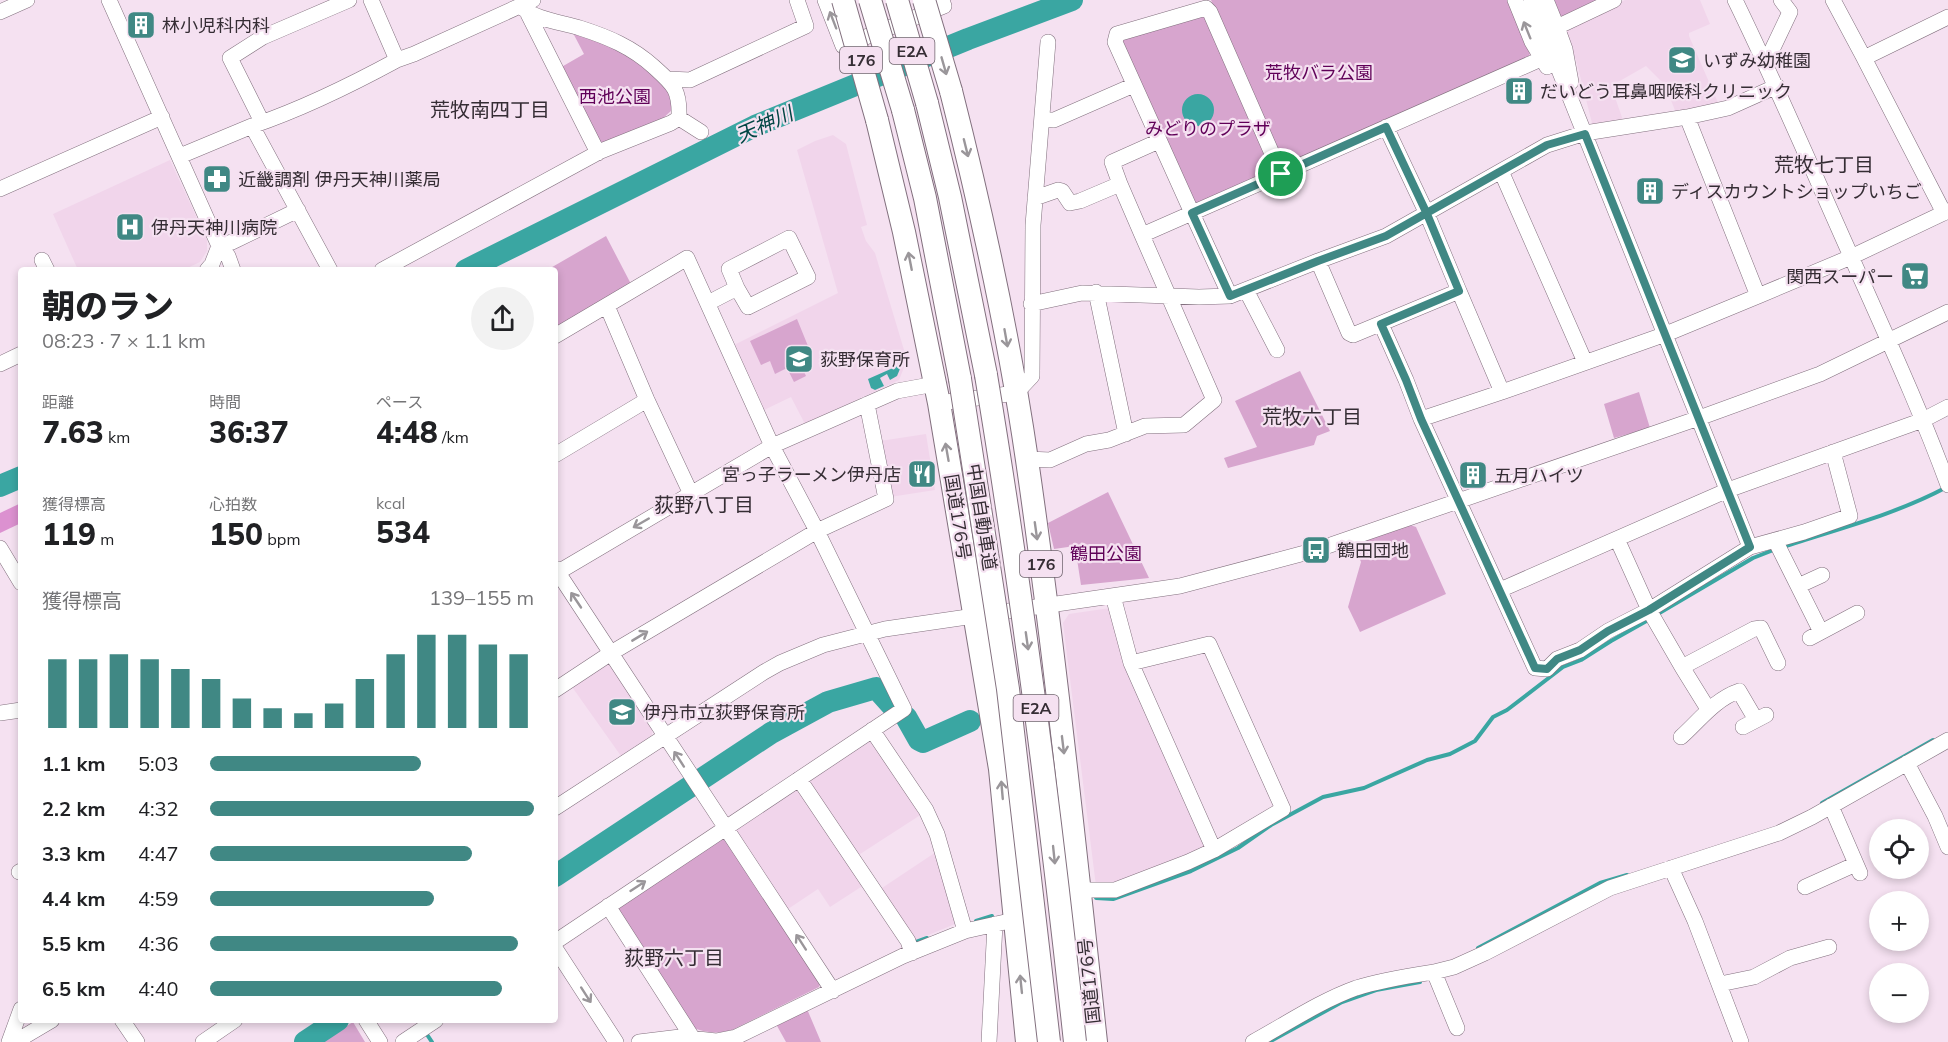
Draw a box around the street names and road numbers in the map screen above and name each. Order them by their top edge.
road number: E2A [890,38,934,64]
road number: 176 [840,47,882,73]
street label: 中国自動車道 [962,462,1002,572]
street label: 国道176号 [940,473,976,561]
road number: 176 [1020,551,1062,577]
road number: E2A [1014,695,1058,721]
street label: 国道176号 [1073,937,1105,1025]

